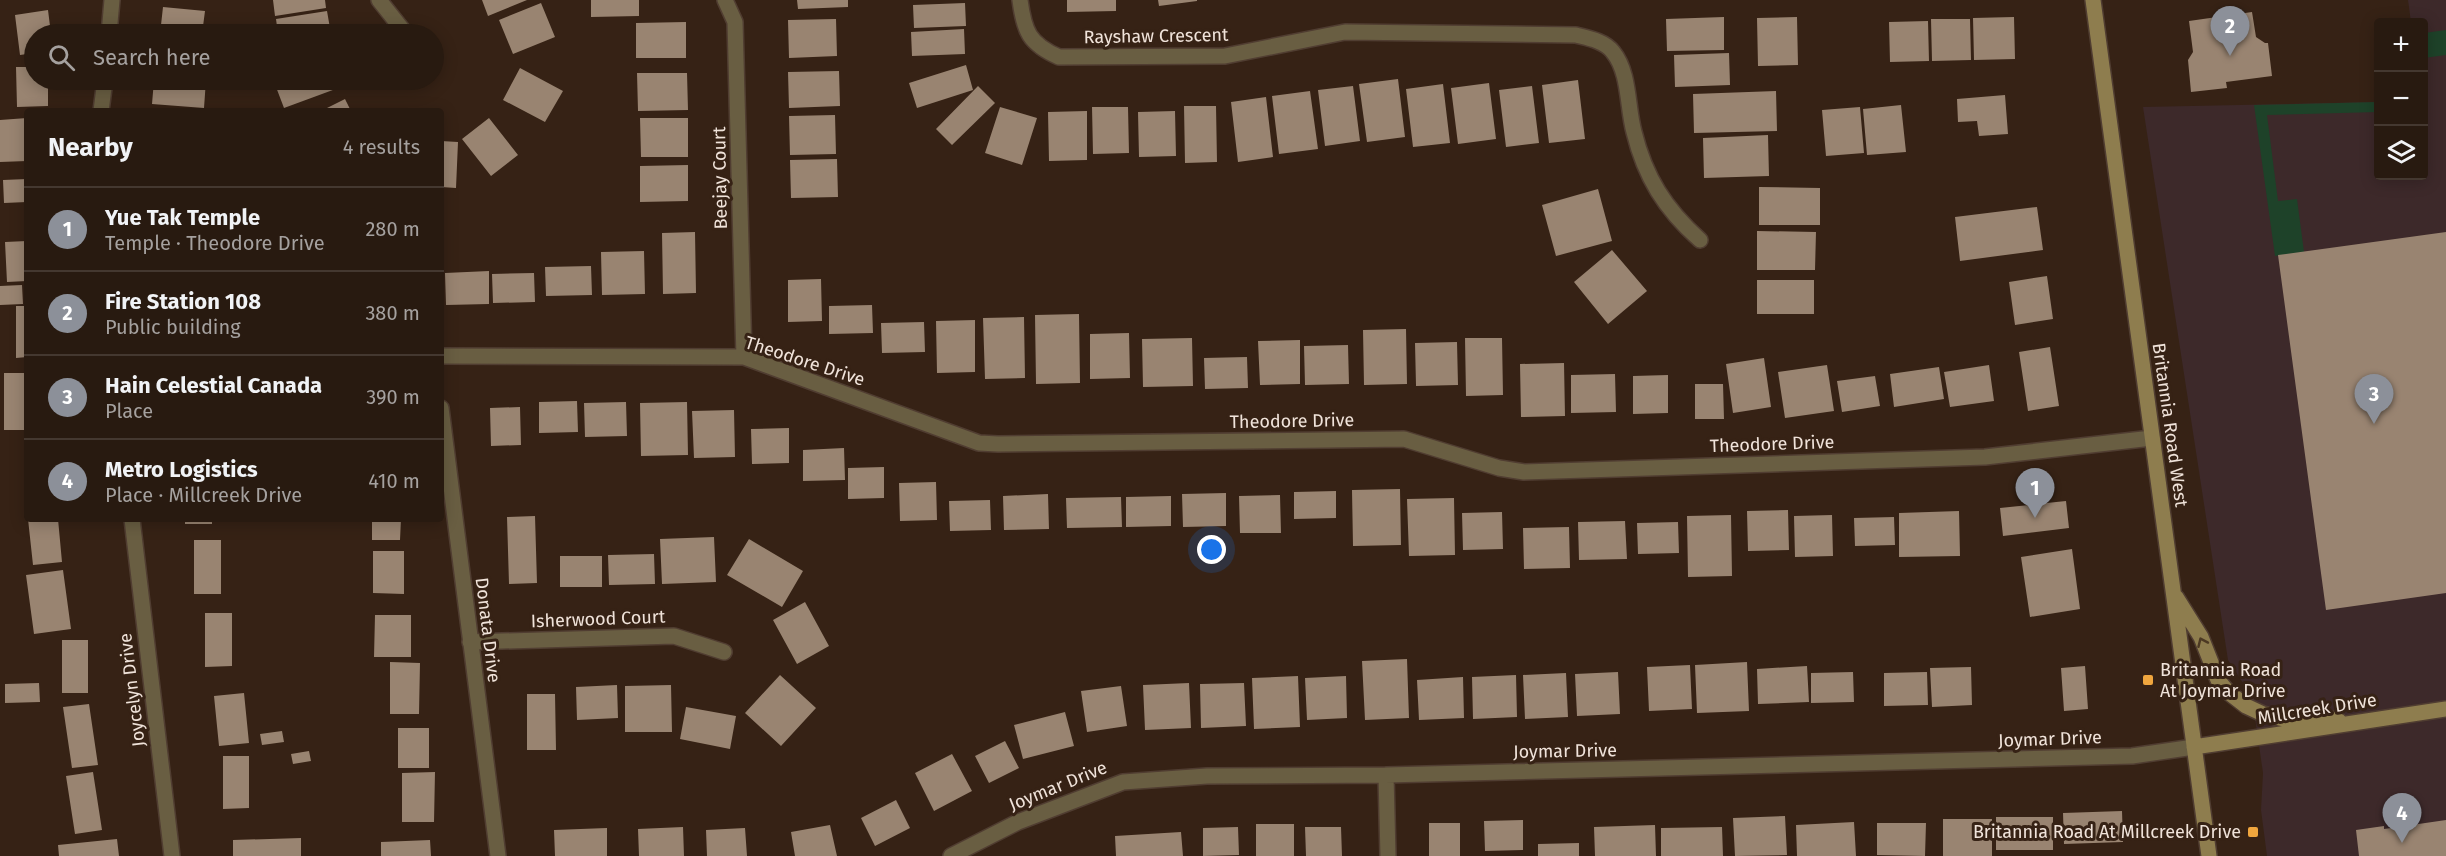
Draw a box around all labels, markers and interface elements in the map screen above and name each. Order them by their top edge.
pin: 2 [2210,7,2250,56]
map controls [2374,18,2428,180]
button: + [2374,18,2428,72]
search box [24,24,444,90]
street label: Rayshaw Crescent [1083,24,1229,48]
icon: search [45,41,78,74]
text: Search here [93,44,211,71]
button: − [2374,72,2428,126]
street label: Beejay Court [708,126,732,230]
button: layers [2374,126,2428,180]
text: Nearby [48,132,133,163]
text: 4 results [343,135,420,159]
text: Yue Tak Temple [105,204,260,231]
text: 1 [63,217,72,241]
text: 280 m [365,217,420,241]
text: Temple · Theodore Drive [105,231,325,255]
text: Fire Station 108 [105,288,261,315]
text: 2 [62,301,73,325]
text: 380 m [365,301,420,325]
text: Public building [105,315,241,339]
street label: Theodore Drive [742,331,868,391]
street label: Britannia Road West [2148,342,2192,509]
text: Hain Celestial Canada [105,372,322,399]
pin: 3 [2354,374,2394,424]
text: 3 [62,385,73,409]
text: 390 m [366,385,420,409]
text: Place [105,399,153,423]
street label: Theodore Drive [1229,409,1355,433]
street label: Theodore Drive [1709,431,1835,457]
text: Metro Logistics [105,456,258,483]
pin: 1 [2016,468,2054,518]
text: 4 [62,469,73,493]
text: 410 m [368,469,420,493]
text: Place · Millcreek Drive [105,483,302,507]
your location [1197,535,1226,564]
street label: Donata Drive [471,576,505,684]
street label: Isherwood Court [530,606,666,632]
street label: Joycelyn Drive [114,632,150,748]
one-way arrow [2197,638,2209,649]
place label: Britannia Road At Joymar Drive [2160,659,2286,702]
marker: Britannia Road At Joymar Drive [2141,673,2155,687]
street label: Millcreek Drive [2256,689,2378,729]
street label: Joymar Drive [1998,726,2102,752]
street label: Joymar Drive [1513,739,1617,763]
street label: Joymar Drive [1006,756,1110,816]
pin: 4 [2382,794,2422,843]
place label: Britannia Road At Millcreek Drive [1973,821,2241,843]
marker: Britannia Road At Millcreek Drive [2246,825,2260,839]

